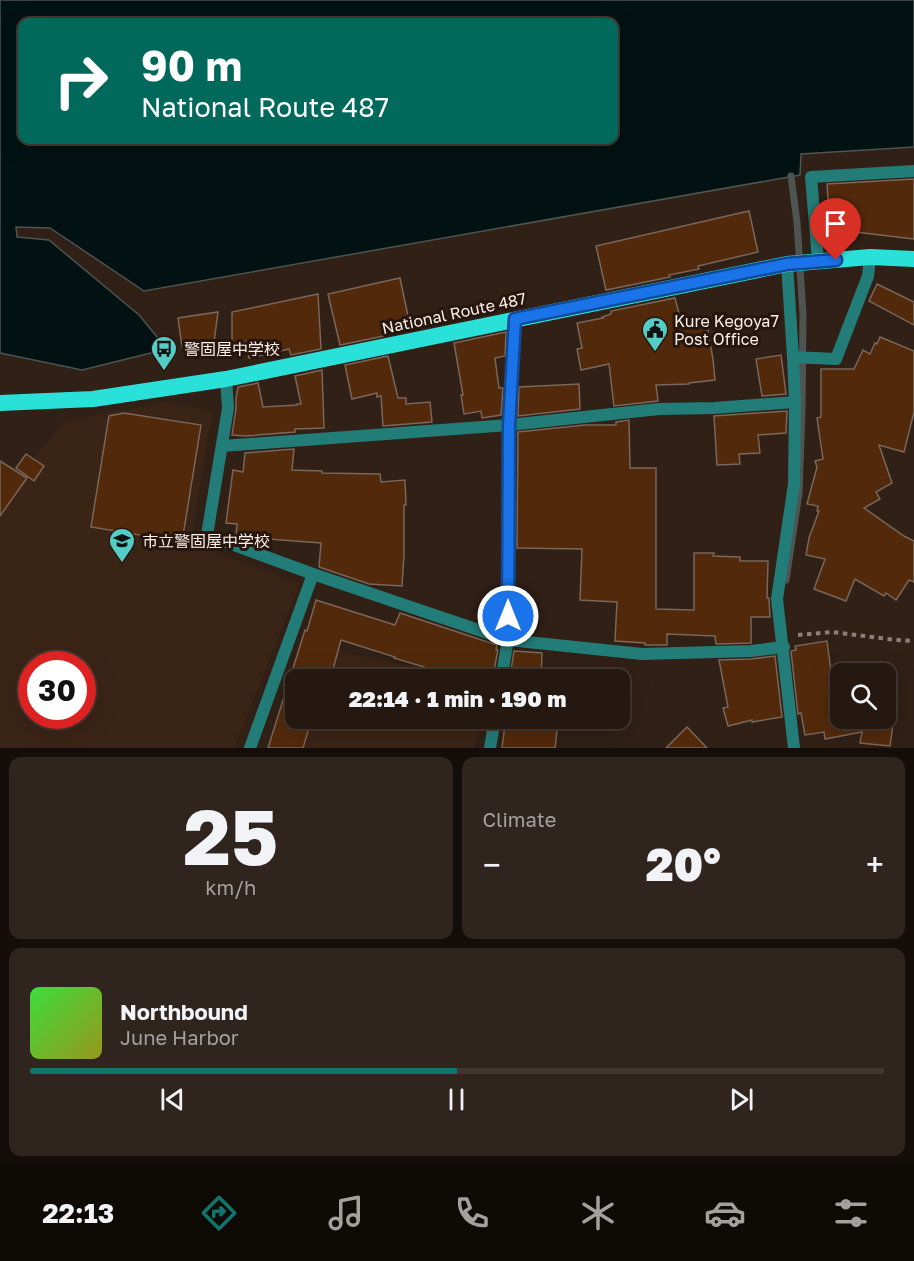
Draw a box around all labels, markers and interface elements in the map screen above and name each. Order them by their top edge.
text: 90 m [141,40,242,90]
icon: right [42,42,120,120]
text: National Route 487 [141,91,389,123]
pin [810,198,861,260]
icon: arrive [819,207,852,240]
street label: National Route 487 [380,288,528,338]
place label: Kure Kegoya7 Post Office [674,311,779,349]
public building icon: Kure Kegoya7 Post Office [640,315,670,353]
bus stop icon: 警固屋中学校 [149,334,179,372]
place label: 警固屋中学校 [184,339,280,359]
school or university icon: 市立警固屋中学校 [107,526,137,564]
place label: 市立警固屋中学校 [142,531,270,551]
position arrow [476,584,540,648]
speed limit sign: 30 [18,651,96,729]
map controls [830,663,896,729]
button: search [830,663,896,729]
text: 22:14 · 1 min · 190 m [349,685,566,712]
text: 25 [183,789,278,882]
text: Climate [483,807,556,831]
text: 20° [646,837,721,891]
text: − [483,845,501,884]
text: + [866,845,884,884]
text: km/h [205,875,256,899]
text: Northbound [120,998,248,1025]
text: June Harbor [120,1025,239,1049]
icon: previous [156,1083,189,1116]
icon: pause [440,1083,473,1116]
icon: next [725,1083,758,1116]
icon: directions [198,1192,240,1234]
icon: music [325,1192,367,1234]
icon: phone [451,1192,493,1234]
icon: climate [577,1192,619,1234]
icon: car [704,1192,746,1234]
icon: filters [830,1192,872,1234]
text: 22:13 [42,1197,114,1229]

